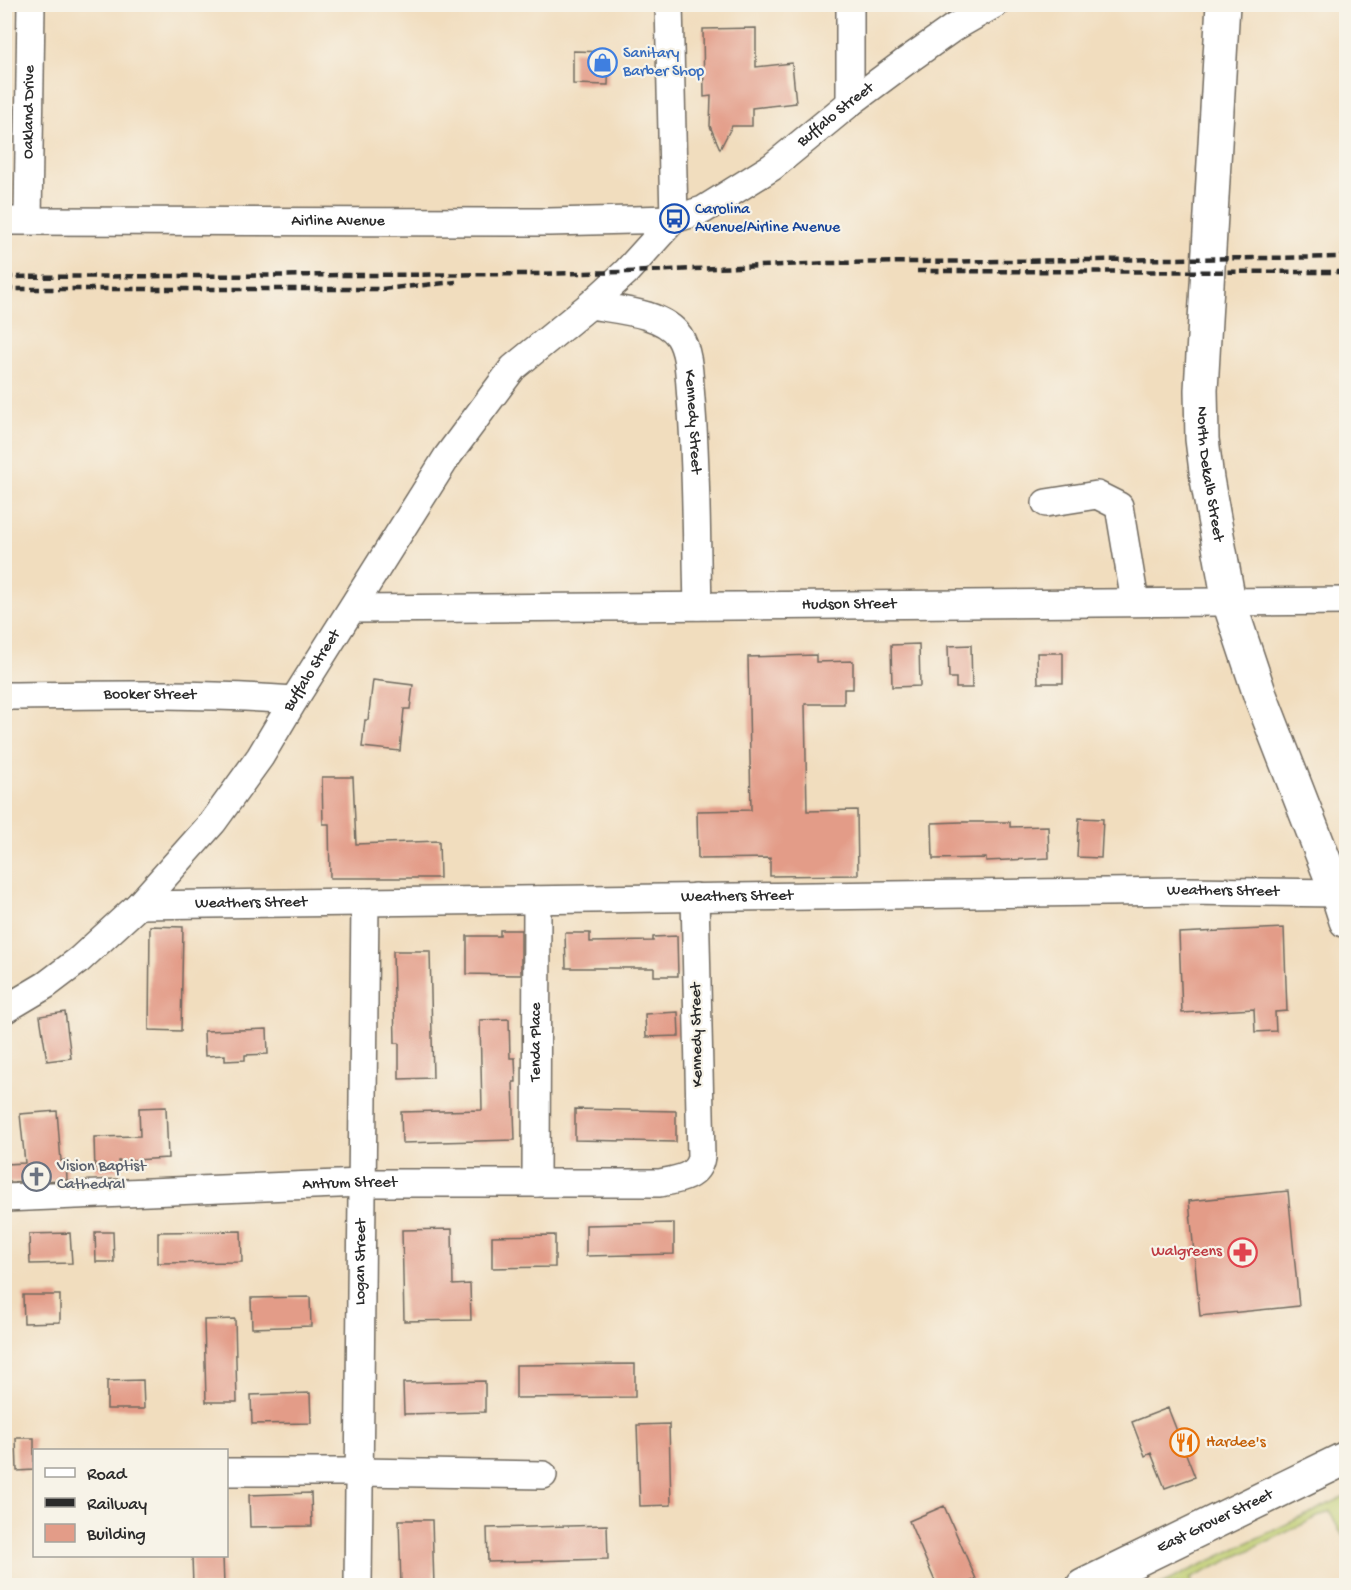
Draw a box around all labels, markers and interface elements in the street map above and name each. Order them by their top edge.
place label: Sanitary Barber Shop [622,45,704,82]
shop icon: Sanitary Barber Shop [586,47,618,79]
street label: Oakland Drive [19,64,40,159]
street label: Buffalo Street [793,78,879,152]
place label: Carolina Avenue/Airline Avenue [695,201,841,238]
bus stop icon: Carolina Avenue/Airline Avenue [658,203,690,235]
street label: Airline Avenue [291,212,385,231]
street label: Kennedy Street [679,369,705,476]
street label: North Dekalb Street [1192,406,1228,544]
street label: Hudson Street [802,595,898,615]
street label: Buffalo Street [279,625,346,716]
street label: Booker Street [103,685,198,705]
street label: Weathers Street [1167,881,1281,902]
street label: Weathers Street [681,887,795,907]
street label: Weathers Street [195,893,309,914]
street label: Kennedy Street [688,981,708,1087]
street label: Tenda Place [527,1002,546,1083]
place label: Vision Baptist Cathedral [56,1158,147,1195]
church icon: Vision Baptist Cathedral [20,1160,52,1192]
street label: Antrum Street [302,1173,398,1195]
street label: Logan Street [351,1217,371,1305]
pharmacy icon: Walgreens [1227,1236,1259,1268]
place label: Walgreens [1151,1243,1223,1262]
restaurant icon: Hardee's [1169,1427,1201,1459]
place label: Hardee's [1206,1434,1267,1453]
legend [33,1449,228,1557]
text: Road [87,1465,128,1486]
street label: East Grover Street [1154,1485,1278,1558]
text: Railway [87,1495,147,1516]
text: Building [86,1525,146,1546]

